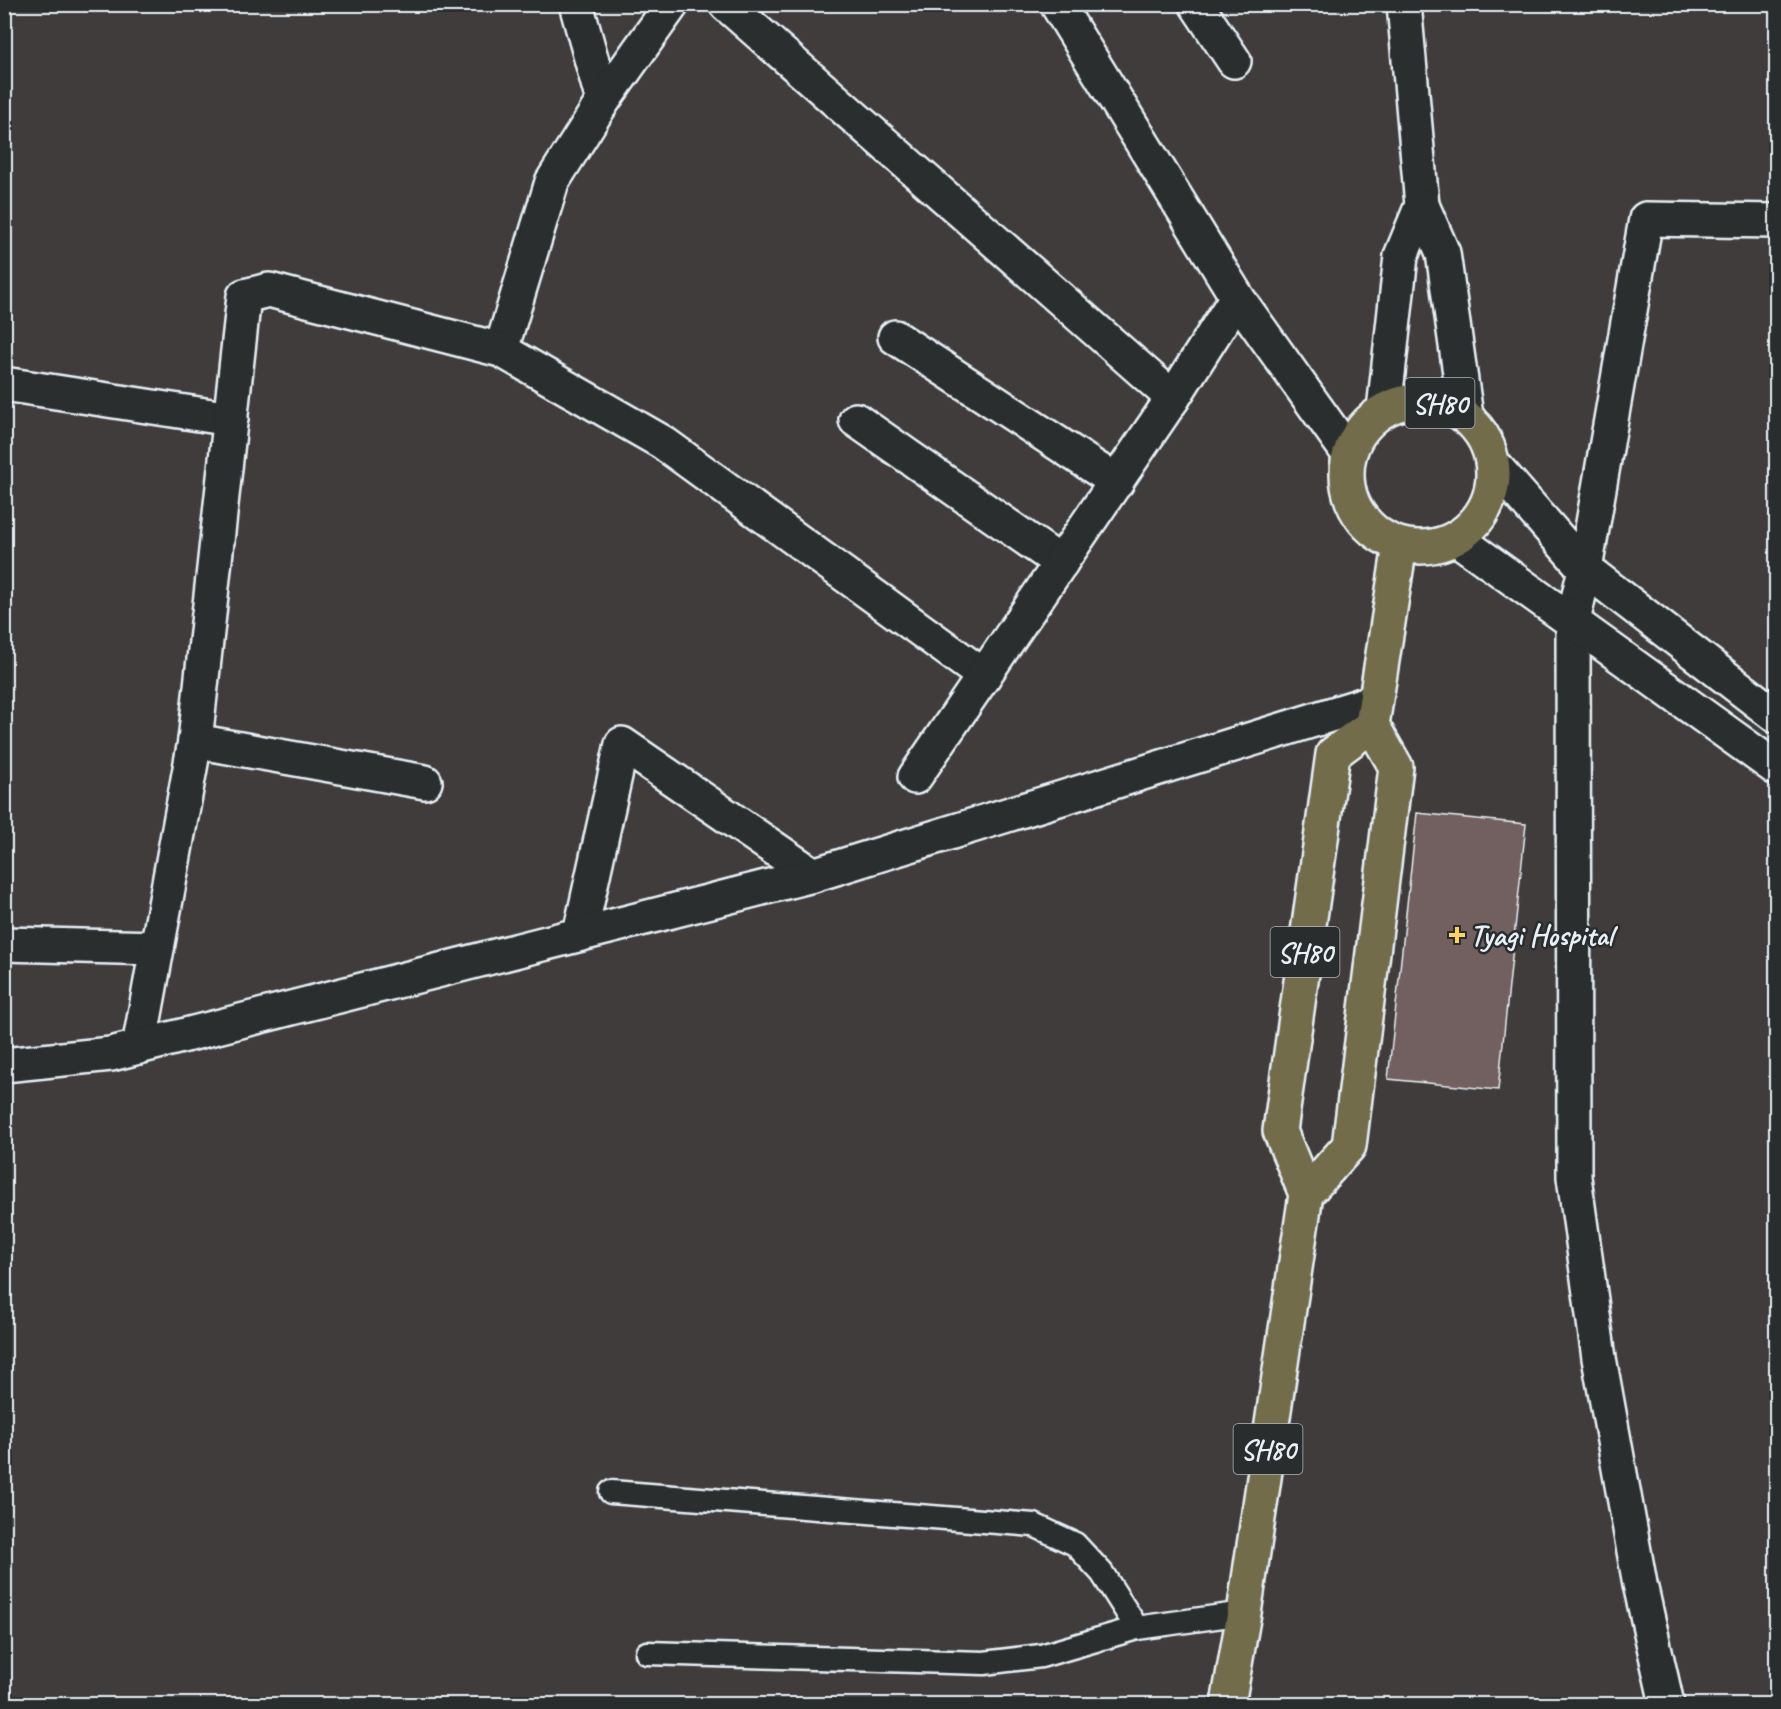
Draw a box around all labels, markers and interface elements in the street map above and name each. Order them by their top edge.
road number: SH80 [1406,378,1474,428]
place label: Tyagi Hospital [1470,916,1619,954]
marker: Tyagi Hospital [1448,926,1466,944]
road number: SH80 [1270,927,1340,977]
road number: SH80 [1234,1424,1302,1474]

